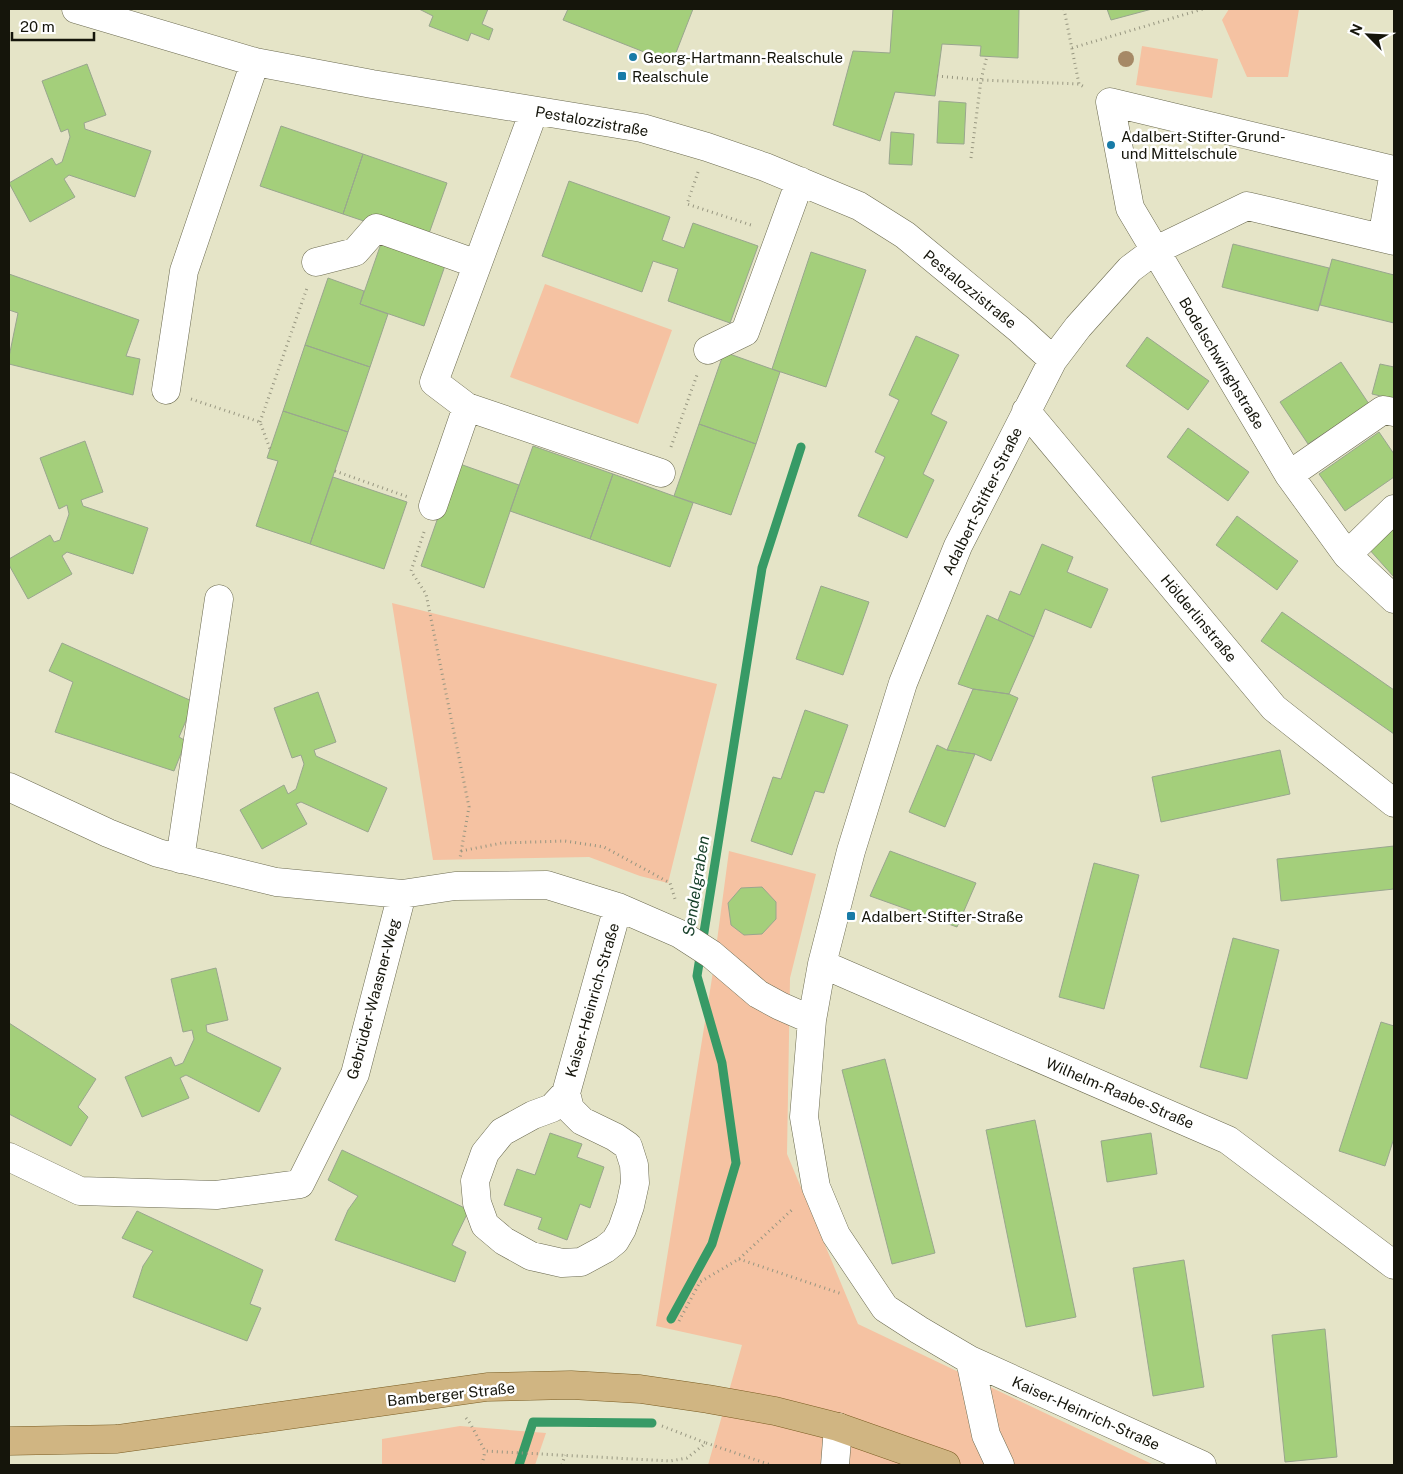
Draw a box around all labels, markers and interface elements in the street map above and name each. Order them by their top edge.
scale bar [12,10,95,42]
north arrow [1343,10,1393,60]
text: 20 m [20,18,55,35]
text: N [1347,21,1366,38]
place label: Georg-Hartmann-Realschule [643,49,843,66]
marker: Georg-Hartmann-Realschule [627,51,639,63]
place label: Realschule [632,68,709,85]
marker: Realschule [616,70,628,82]
street label: Pestalozzistraße [534,103,650,139]
place label: Adalbert-Stifter-Grund- und Mittelschule [1121,128,1286,162]
marker: Adalbert-Stifter-Grund- und Mittelschule [1105,139,1117,151]
street label: Pestalozzistraße [920,246,1020,332]
street label: Bodelschwinghstraße [1176,294,1268,432]
street label: Adalbert-Stifter-Straße [939,424,1025,578]
street label: Hölderlinstraße [1158,571,1240,665]
water label: Sendelgraben [679,834,713,938]
place label: Adalbert-Stifter-Straße [861,908,1023,925]
marker: Adalbert-Stifter-Straße [845,910,857,922]
street label: Gebrüder-Waasner-Weg [343,917,403,1081]
street label: Kaiser-Heinrich-Straße [562,921,622,1079]
street label: Wilhelm-Raabe-Straße [1043,1054,1197,1132]
street label: Kaiser-Heinrich-Straße [1010,1373,1162,1453]
street label: Bamberger Straße [386,1379,516,1409]

